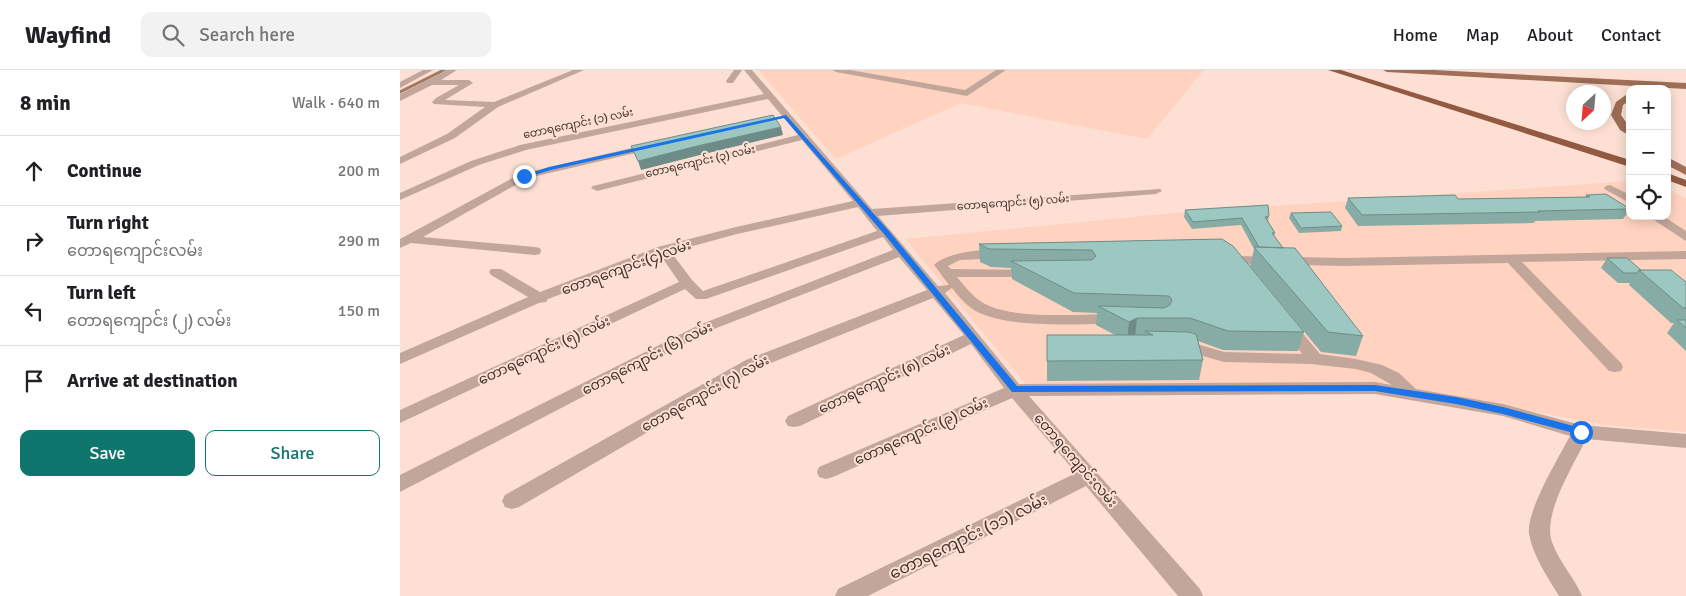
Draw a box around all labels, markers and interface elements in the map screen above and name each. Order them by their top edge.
search box [141,12,491,57]
text: Wayfind [25,20,111,50]
icon: search [159,21,187,49]
text: Search here [199,23,295,47]
text: Home [1393,24,1438,46]
text: Map [1466,24,1499,46]
text: About [1527,24,1573,46]
text: Contact [1601,24,1661,46]
north arrow [1566,85,1611,130]
map controls [1626,85,1671,220]
button: + [1626,85,1671,130]
text: 8 min [20,90,71,116]
text: Walk · 640 m [292,93,380,113]
street label: တောရကျောင်း (၁) လမ်း [522,104,635,143]
button: − [1626,130,1671,175]
street label: တောရကျောင်း (၃) လမ်း [644,142,757,182]
icon: ahead [20,157,48,185]
text: Continue [67,159,142,183]
text: 200 m [338,161,380,181]
route end [513,165,536,188]
button: locate [1626,175,1671,220]
street label: တောရကျောင်း (၅) လမ်း [956,191,1070,215]
text: Turn right [67,211,149,235]
icon: right [20,227,48,255]
text: 290 m [338,231,380,251]
street label: တောရကျောင်း(၄)လမ်း [558,234,694,302]
text: တောရကျောင်းလမ်း [67,241,203,261]
text: Turn left [67,281,136,305]
icon: left [20,297,48,325]
text: 150 m [338,301,380,321]
text: တောရကျောင်း (၂) လမ်း [67,311,231,331]
street label: တောရကျောင်း (၅) လမ်း [475,311,614,391]
street label: တောရကျောင်း (၆) လမ်း [578,316,717,401]
street label: တောရကျောင်း (၈) လမ်း [815,340,954,420]
street label: တောရကျောင်း (၇) လမ်း [638,350,773,438]
icon: arrive [20,367,48,395]
text: Arrive at destination [67,369,238,393]
street label: တောရကျောင်း (၉) လမ်း [851,393,992,471]
street label: တောရကျောင်းလမ်း [1028,409,1123,513]
route start [1570,421,1593,444]
button: Save [20,430,195,476]
button: Share [205,430,380,476]
street label: တောရကျောင်း (၁၁) လမ်း [885,488,1052,587]

